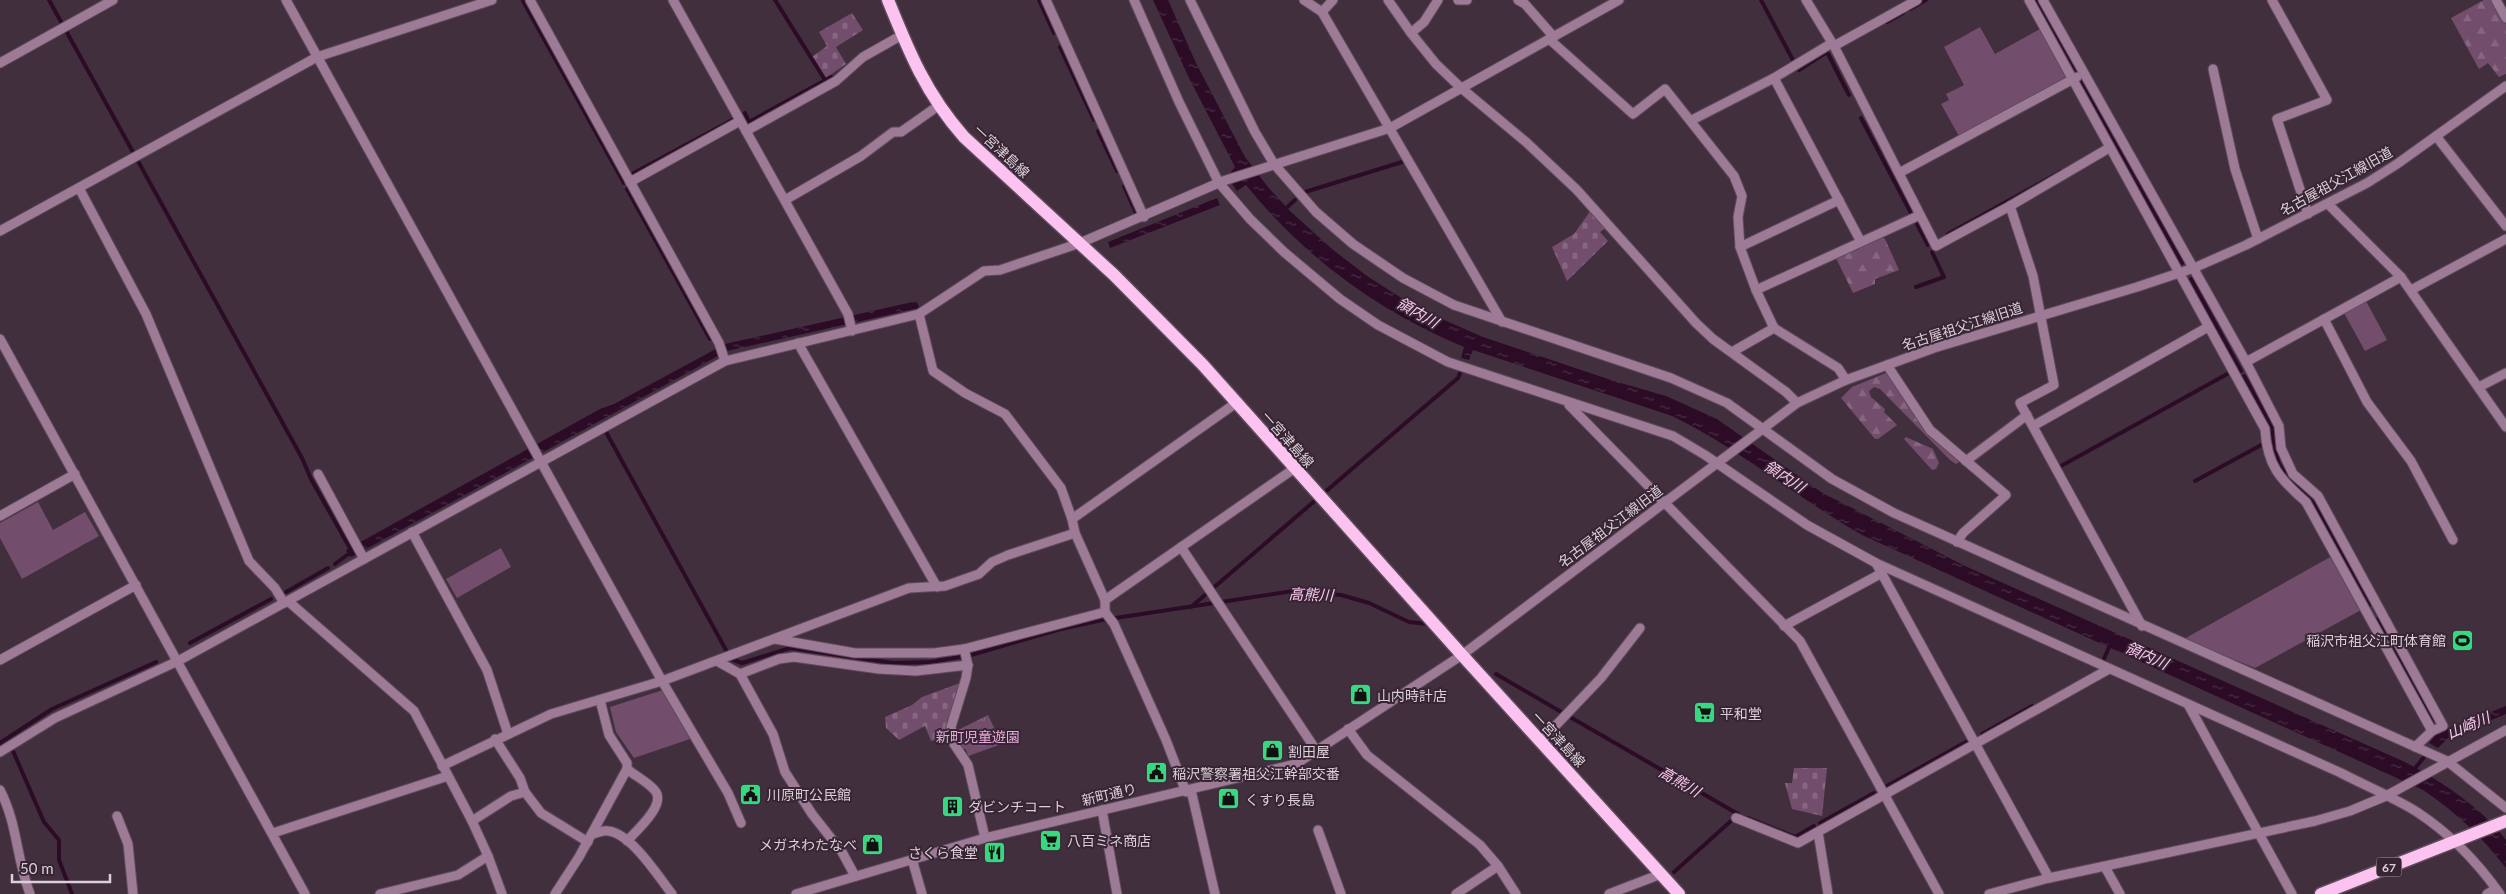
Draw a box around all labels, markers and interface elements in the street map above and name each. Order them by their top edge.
street label: 一宮津島線 [971,121,1033,181]
street label: 名古屋祖父江線旧道 [2277,143,2395,219]
water label: 領内川 [1394,293,1444,332]
street label: 名古屋祖父江線旧道 [1899,298,2025,354]
street label: 一宮津島線 [1258,407,1318,471]
water label: 領内川 [1761,456,1810,497]
street label: 名古屋祖父江線旧道 [1555,481,1665,571]
water label: 高熊川 [1288,584,1336,604]
sports icon: 稲沢市祖父江町体育館 [2450,628,2474,652]
place label: 稲沢市祖父江町体育館 [2306,632,2446,649]
water label: 領内川 [2123,638,2173,673]
shop icon: 山内時計店 [1349,683,1373,707]
place label: 山内時計店 [1377,687,1447,704]
supermarket icon: 平和堂 [1692,701,1716,725]
place label: 平和堂 [1720,705,1762,722]
water label: 山崎川 [2444,707,2494,742]
street label: 一宮津島線 [1529,708,1589,770]
park label: 新町児童遊園 [936,728,1020,745]
shop icon: 割田屋 [1260,739,1284,763]
place label: 割田屋 [1288,743,1330,760]
public building icon: 稲沢警察署祖父江幹部交番 [1144,761,1168,785]
water label: 高熊川 [1656,762,1706,801]
place label: 稲沢警察署祖父江幹部交番 [1172,765,1340,782]
street label: 新町通り [1080,779,1138,809]
public building icon: 川原町公民館 [739,782,763,806]
place label: 川原町公民館 [767,786,851,803]
shop icon: くすり長島 [1217,787,1241,811]
place label: くすり長島 [1245,791,1315,808]
building icon: ダビンチコート [940,794,964,818]
place label: ダビンチコート [968,798,1066,815]
supermarket icon: 八百ミネ商店 [1039,828,1063,852]
shop icon: メガネわたなべ [861,832,885,856]
place label: 八百ミネ商店 [1067,832,1151,849]
place label: メガネわたなべ [759,836,857,853]
restaurant icon: さくら食堂 [982,840,1006,864]
place label: さくら食堂 [908,844,978,861]
scale bar [12,852,110,884]
road number: 67 [2376,858,2402,876]
text: 50 m [20,859,54,877]

